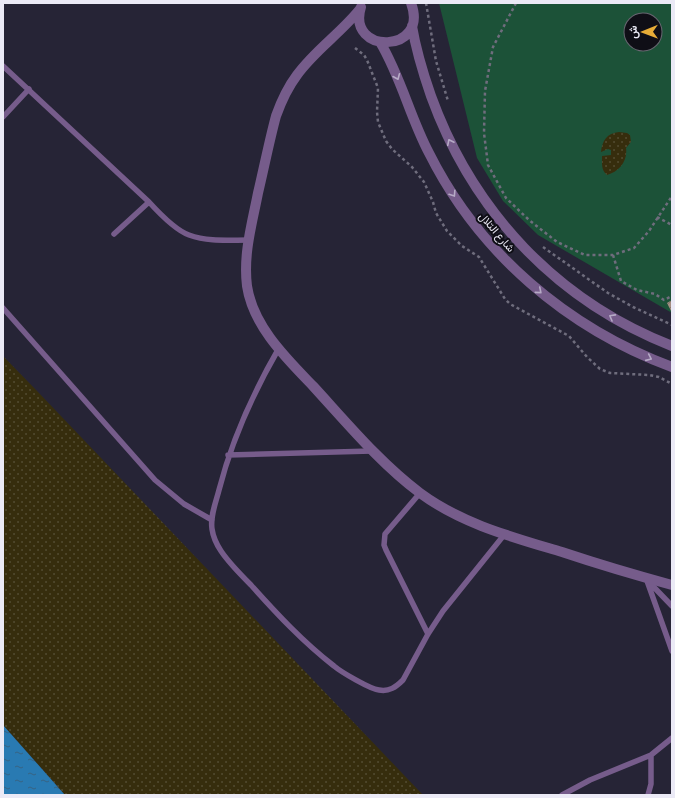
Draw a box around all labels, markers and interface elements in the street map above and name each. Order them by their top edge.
north arrow [623,12,663,52]
text: ش [626,25,640,39]
one-way arrow [392,73,400,81]
one-way arrow [447,139,455,146]
one-way arrow [448,190,455,197]
street label: شارع التلال [475,209,518,256]
one-way arrow [534,286,542,293]
one-way arrow [608,314,616,322]
one-way arrow [646,354,653,362]

